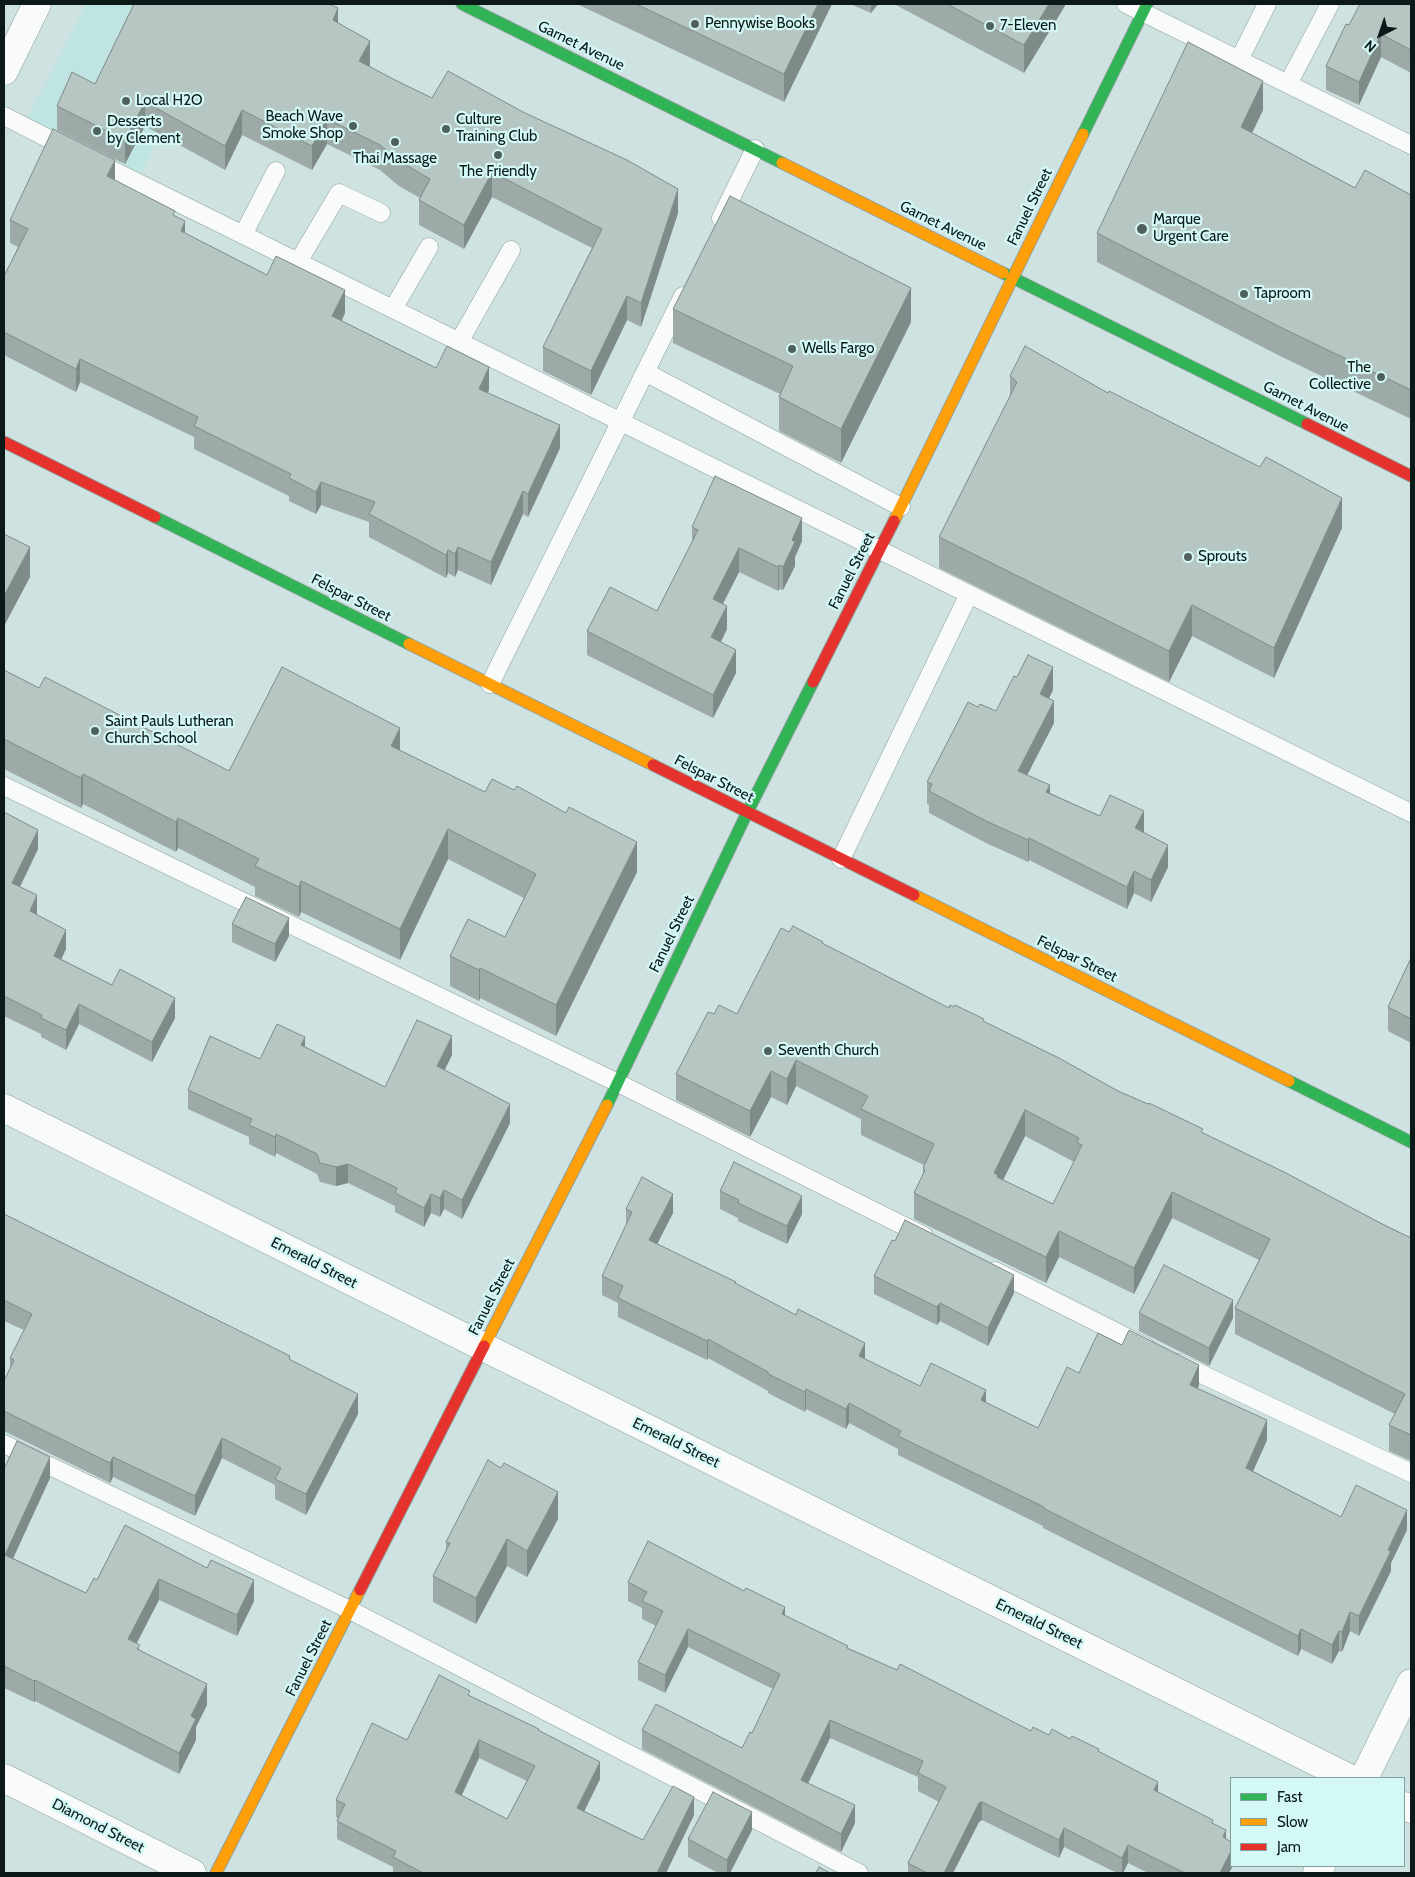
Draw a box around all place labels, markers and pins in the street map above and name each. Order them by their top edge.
place label: Pennywise Books [705,15,815,33]
place label: 7-Eleven [1000,17,1056,35]
marker: Pennywise Books [689,18,701,30]
marker: 7-Eleven [984,20,996,32]
place label: Local H2O [136,92,203,110]
marker: Local H2O [120,95,132,107]
place label: Beach Wave Smoke Shop [262,108,343,143]
place label: Culture Training Club [456,111,537,146]
place label: Desserts by Clement [107,113,181,148]
marker: Beach Wave Smoke Shop [347,120,359,132]
marker: Culture Training Club [440,123,452,135]
marker: Desserts by Clement [91,125,103,137]
marker: Thai Massage [389,136,401,148]
marker: The Friendly [492,149,504,161]
place label: Thai Massage [353,150,437,168]
place label: The Friendly [459,163,537,181]
place label: Marque Urgent Care [1153,211,1229,246]
marker: Marque Urgent Care [1135,222,1149,236]
place label: Taproom [1254,285,1311,303]
marker: Taproom [1238,288,1250,300]
place label: Wells Fargo [802,340,875,358]
marker: Wells Fargo [786,343,798,355]
place label: The Collective [1309,359,1371,394]
marker: The Collective [1375,371,1387,383]
place label: Sprouts [1198,548,1247,566]
marker: Sprouts [1182,551,1194,563]
place label: Saint Pauls Lutheran Church School [105,713,234,748]
marker: Saint Pauls Lutheran Church School [89,725,101,737]
place label: Seventh Church [778,1042,879,1060]
marker: Seventh Church [762,1045,774,1057]

